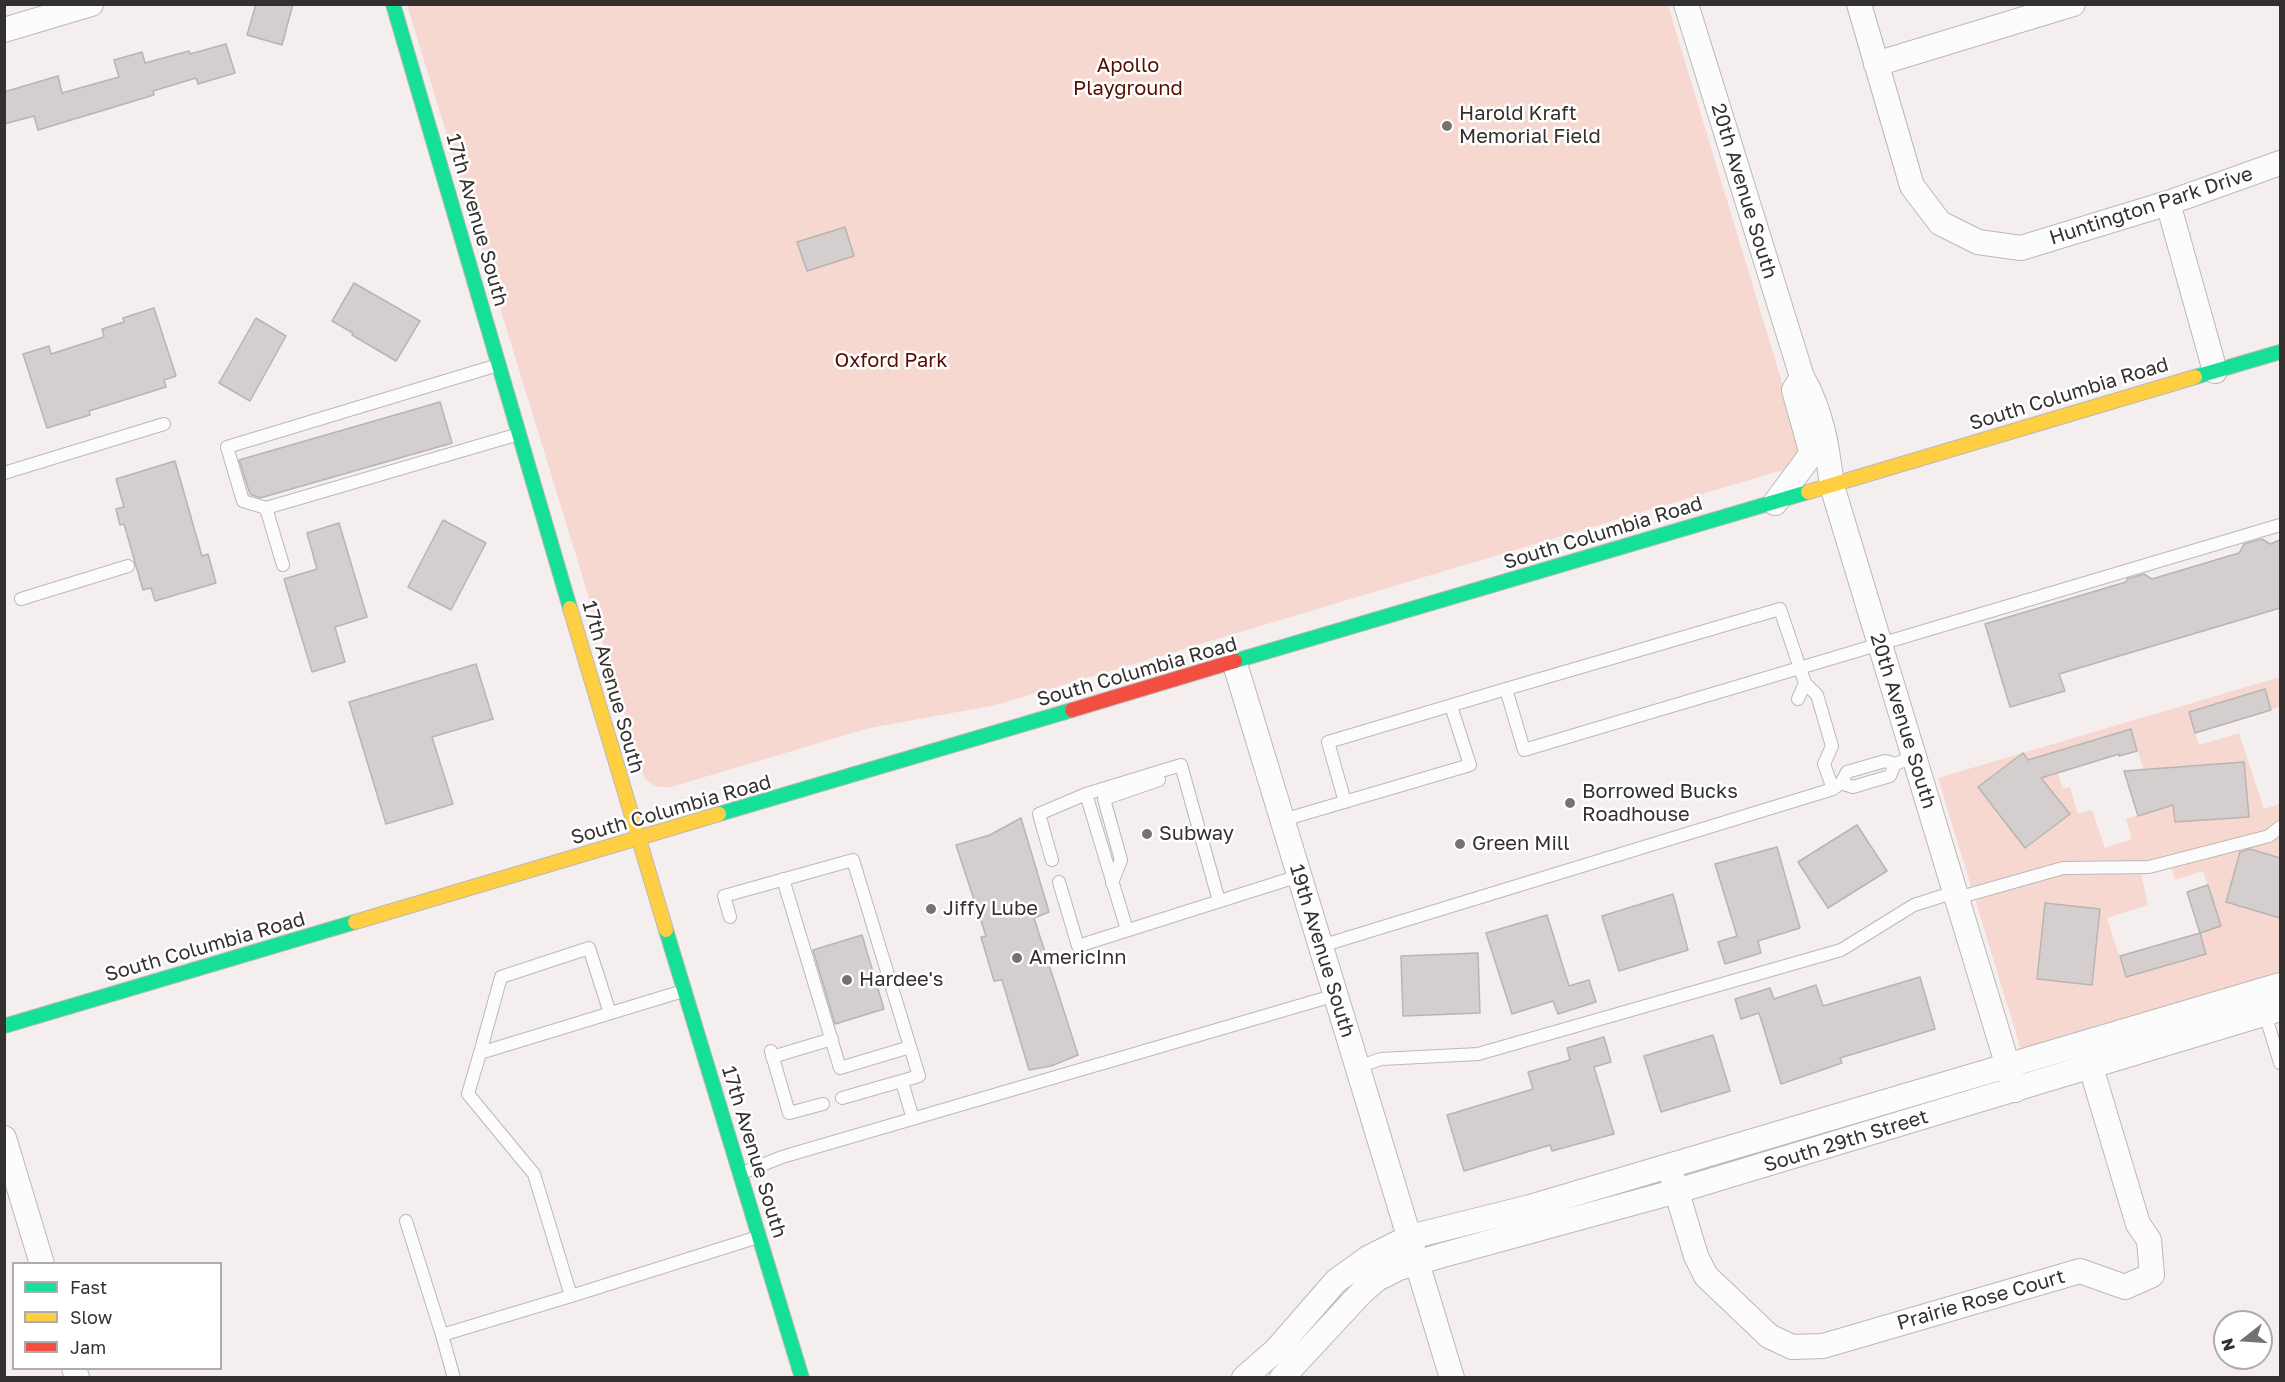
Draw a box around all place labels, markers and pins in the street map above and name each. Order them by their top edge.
place label: Harold Kraft Memorial Field [1459,102,1601,149]
marker: Harold Kraft Memorial Field [1440,119,1454,133]
place label: Borrowed Bucks Roadhouse [1582,780,1738,827]
marker: Borrowed Bucks Roadhouse [1563,796,1577,810]
place label: Subway [1159,822,1234,846]
marker: Subway [1140,827,1154,841]
place label: Green Mill [1472,832,1570,856]
marker: Green Mill [1453,837,1467,851]
place label: Jiffy Lube [943,897,1038,921]
marker: Jiffy Lube [924,902,938,916]
place label: AmericInn [1029,946,1127,970]
marker: AmericInn [1010,951,1024,965]
place label: Hardee's [859,968,943,992]
marker: Hardee's [840,973,854,987]

